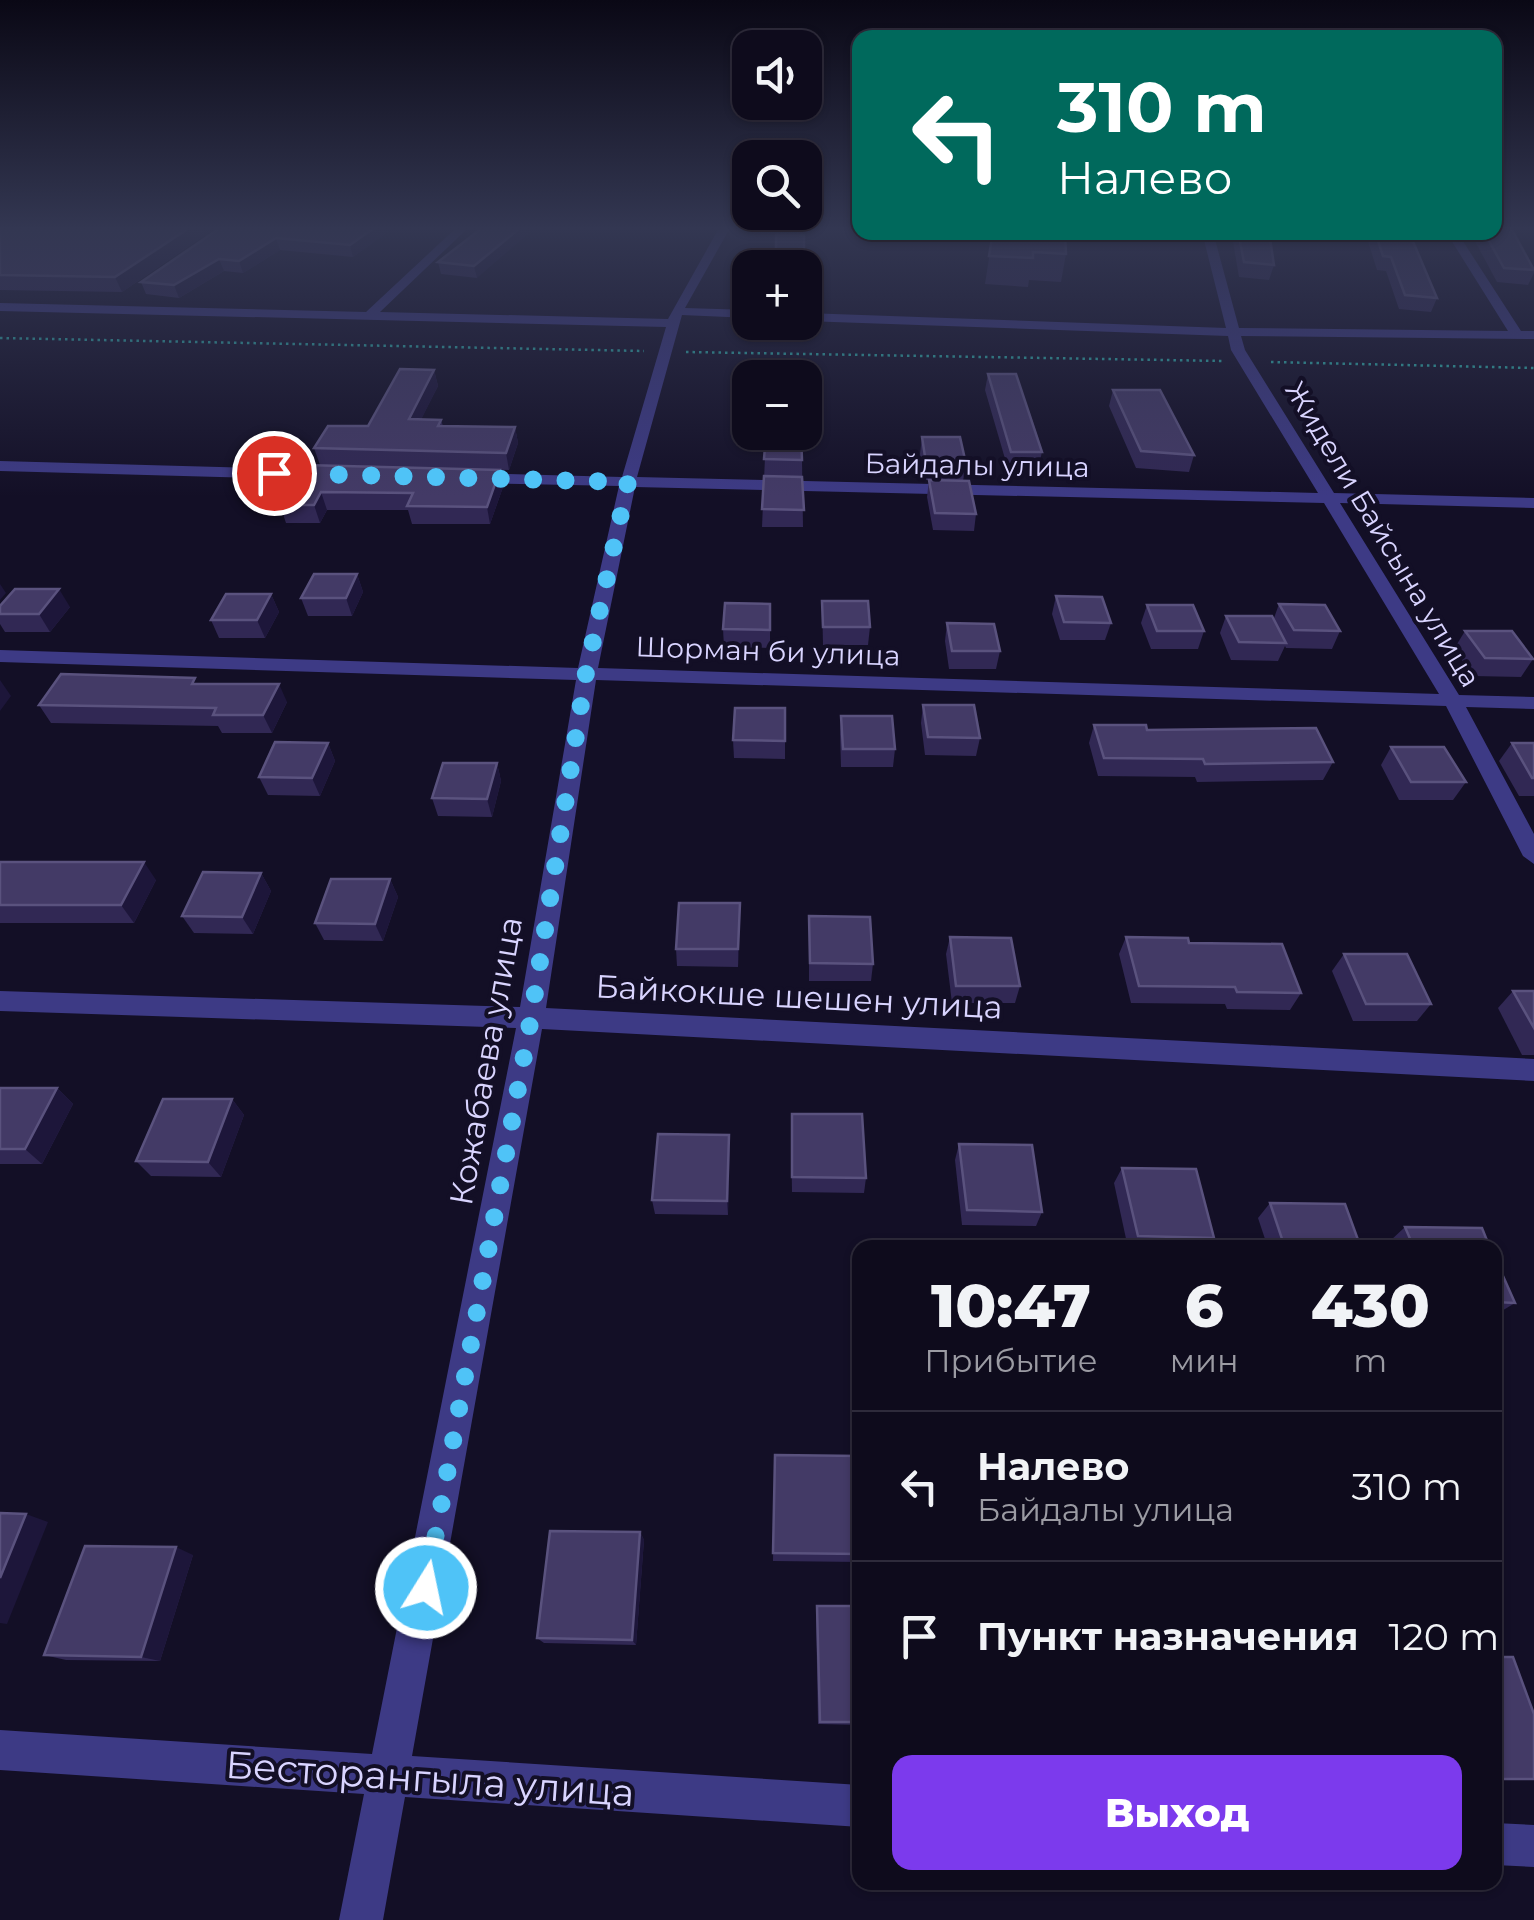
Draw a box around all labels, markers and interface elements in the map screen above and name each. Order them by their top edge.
map controls [732,30,822,450]
button: sound [732,30,822,120]
text: 310 m [1057,64,1267,150]
icon: left [892,70,1022,200]
button: search [732,140,822,230]
text: Налево [1057,150,1232,205]
button: + [732,250,822,340]
button: − [732,360,822,450]
street label: Жидели Байсына улица [1278,375,1488,693]
pin [232,431,317,516]
icon: arrive [247,446,302,501]
street label: Байдалы улица [864,446,1090,484]
street label: Шорман би улица [635,629,901,673]
street label: Кожабаева улица [441,914,530,1208]
street label: Байкокше шешен улица [594,966,1004,1027]
text: 10:47 [931,1269,1091,1342]
text: 6 [1185,1269,1224,1342]
text: 430 [1311,1269,1430,1342]
text: Прибытие [924,1341,1098,1380]
text: мин [1170,1341,1239,1380]
text: m [1353,1341,1387,1380]
text: Налево [977,1443,1129,1490]
icon: left [892,1459,947,1514]
text: 310 m [1351,1463,1462,1510]
text: Байдалы улица [977,1490,1234,1529]
position arrow [374,1536,478,1640]
icon: arrive [892,1609,947,1664]
text: Пункт назначения [977,1613,1359,1660]
text: 120 m [1389,1613,1499,1660]
street label: Бесторангыла улица [224,1741,636,1816]
button: Выход [892,1755,1462,1870]

